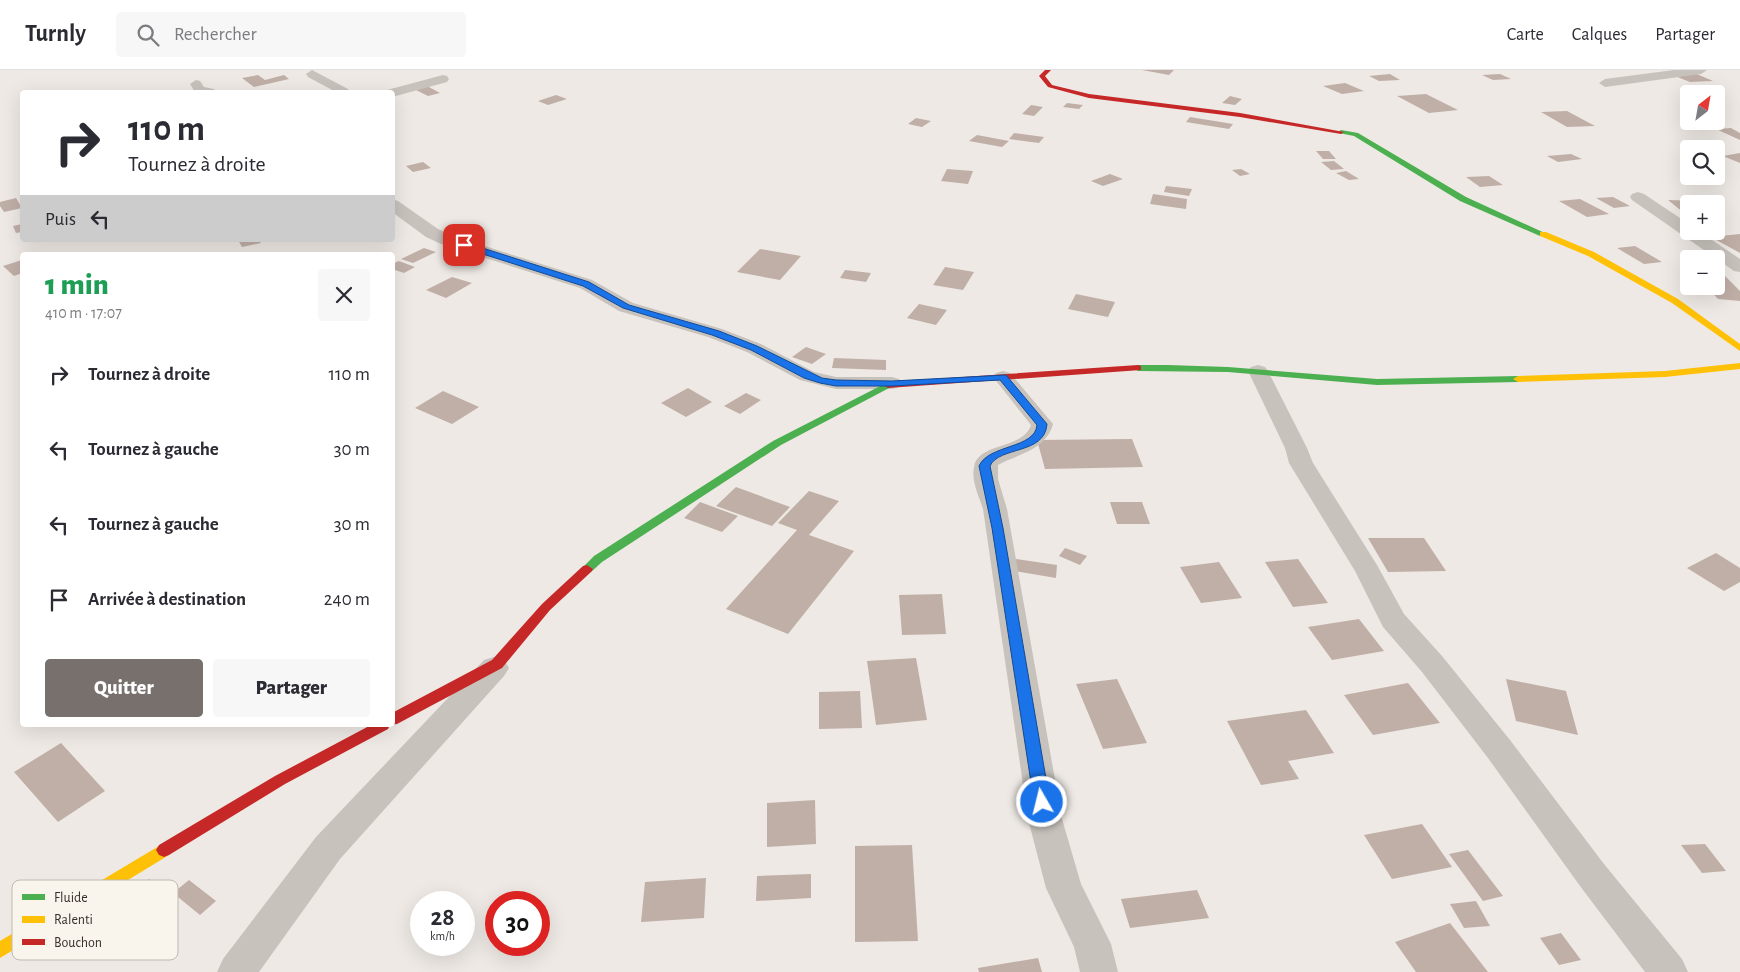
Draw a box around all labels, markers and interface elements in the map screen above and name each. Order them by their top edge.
search box [116,12,466,57]
icon: search [134,21,162,49]
text: Turnly [25,22,86,46]
text: Rechercher [174,25,257,44]
text: Carte [1507,26,1544,44]
text: Calques [1572,26,1627,44]
text: Partager [1655,26,1715,44]
north arrow [1680,85,1725,130]
map controls [1680,85,1725,295]
icon: right [45,110,110,175]
text: 110 m [128,112,205,147]
button: search [1680,140,1725,185]
text: Tournez à droite [128,153,266,175]
button: + [1680,195,1725,240]
icon: left [86,205,114,233]
text: Puis [45,210,76,229]
pin [443,224,485,266]
icon: arrive [450,231,478,259]
button: − [1680,250,1725,295]
button: close [318,269,370,321]
text: 1 min [45,270,109,300]
text: 410 m · 17:07 [45,305,122,321]
icon: right [45,361,73,389]
text: Tournez à droite [88,365,210,384]
text: 110 m [329,365,370,384]
icon: left [45,436,73,464]
text: Tournez à gauche [88,440,219,459]
text: 30 m [334,440,370,459]
icon: left [45,511,73,539]
text: Tournez à gauche [88,515,219,534]
text: 30 m [334,515,370,534]
icon: arrive [45,586,73,614]
text: Arrivée à destination [88,590,246,609]
text: 240 m [324,590,370,609]
button: Quitter [45,659,203,717]
button: Partager [213,659,370,717]
position arrow [1015,775,1067,827]
legend [12,880,178,960]
text: Fluide [54,891,88,905]
speed limit sign: 30 [485,891,550,956]
text: 28 [430,905,455,930]
text: Ralenti [54,913,93,927]
text: km/h [430,930,455,942]
text: Bouchon [54,936,102,950]

